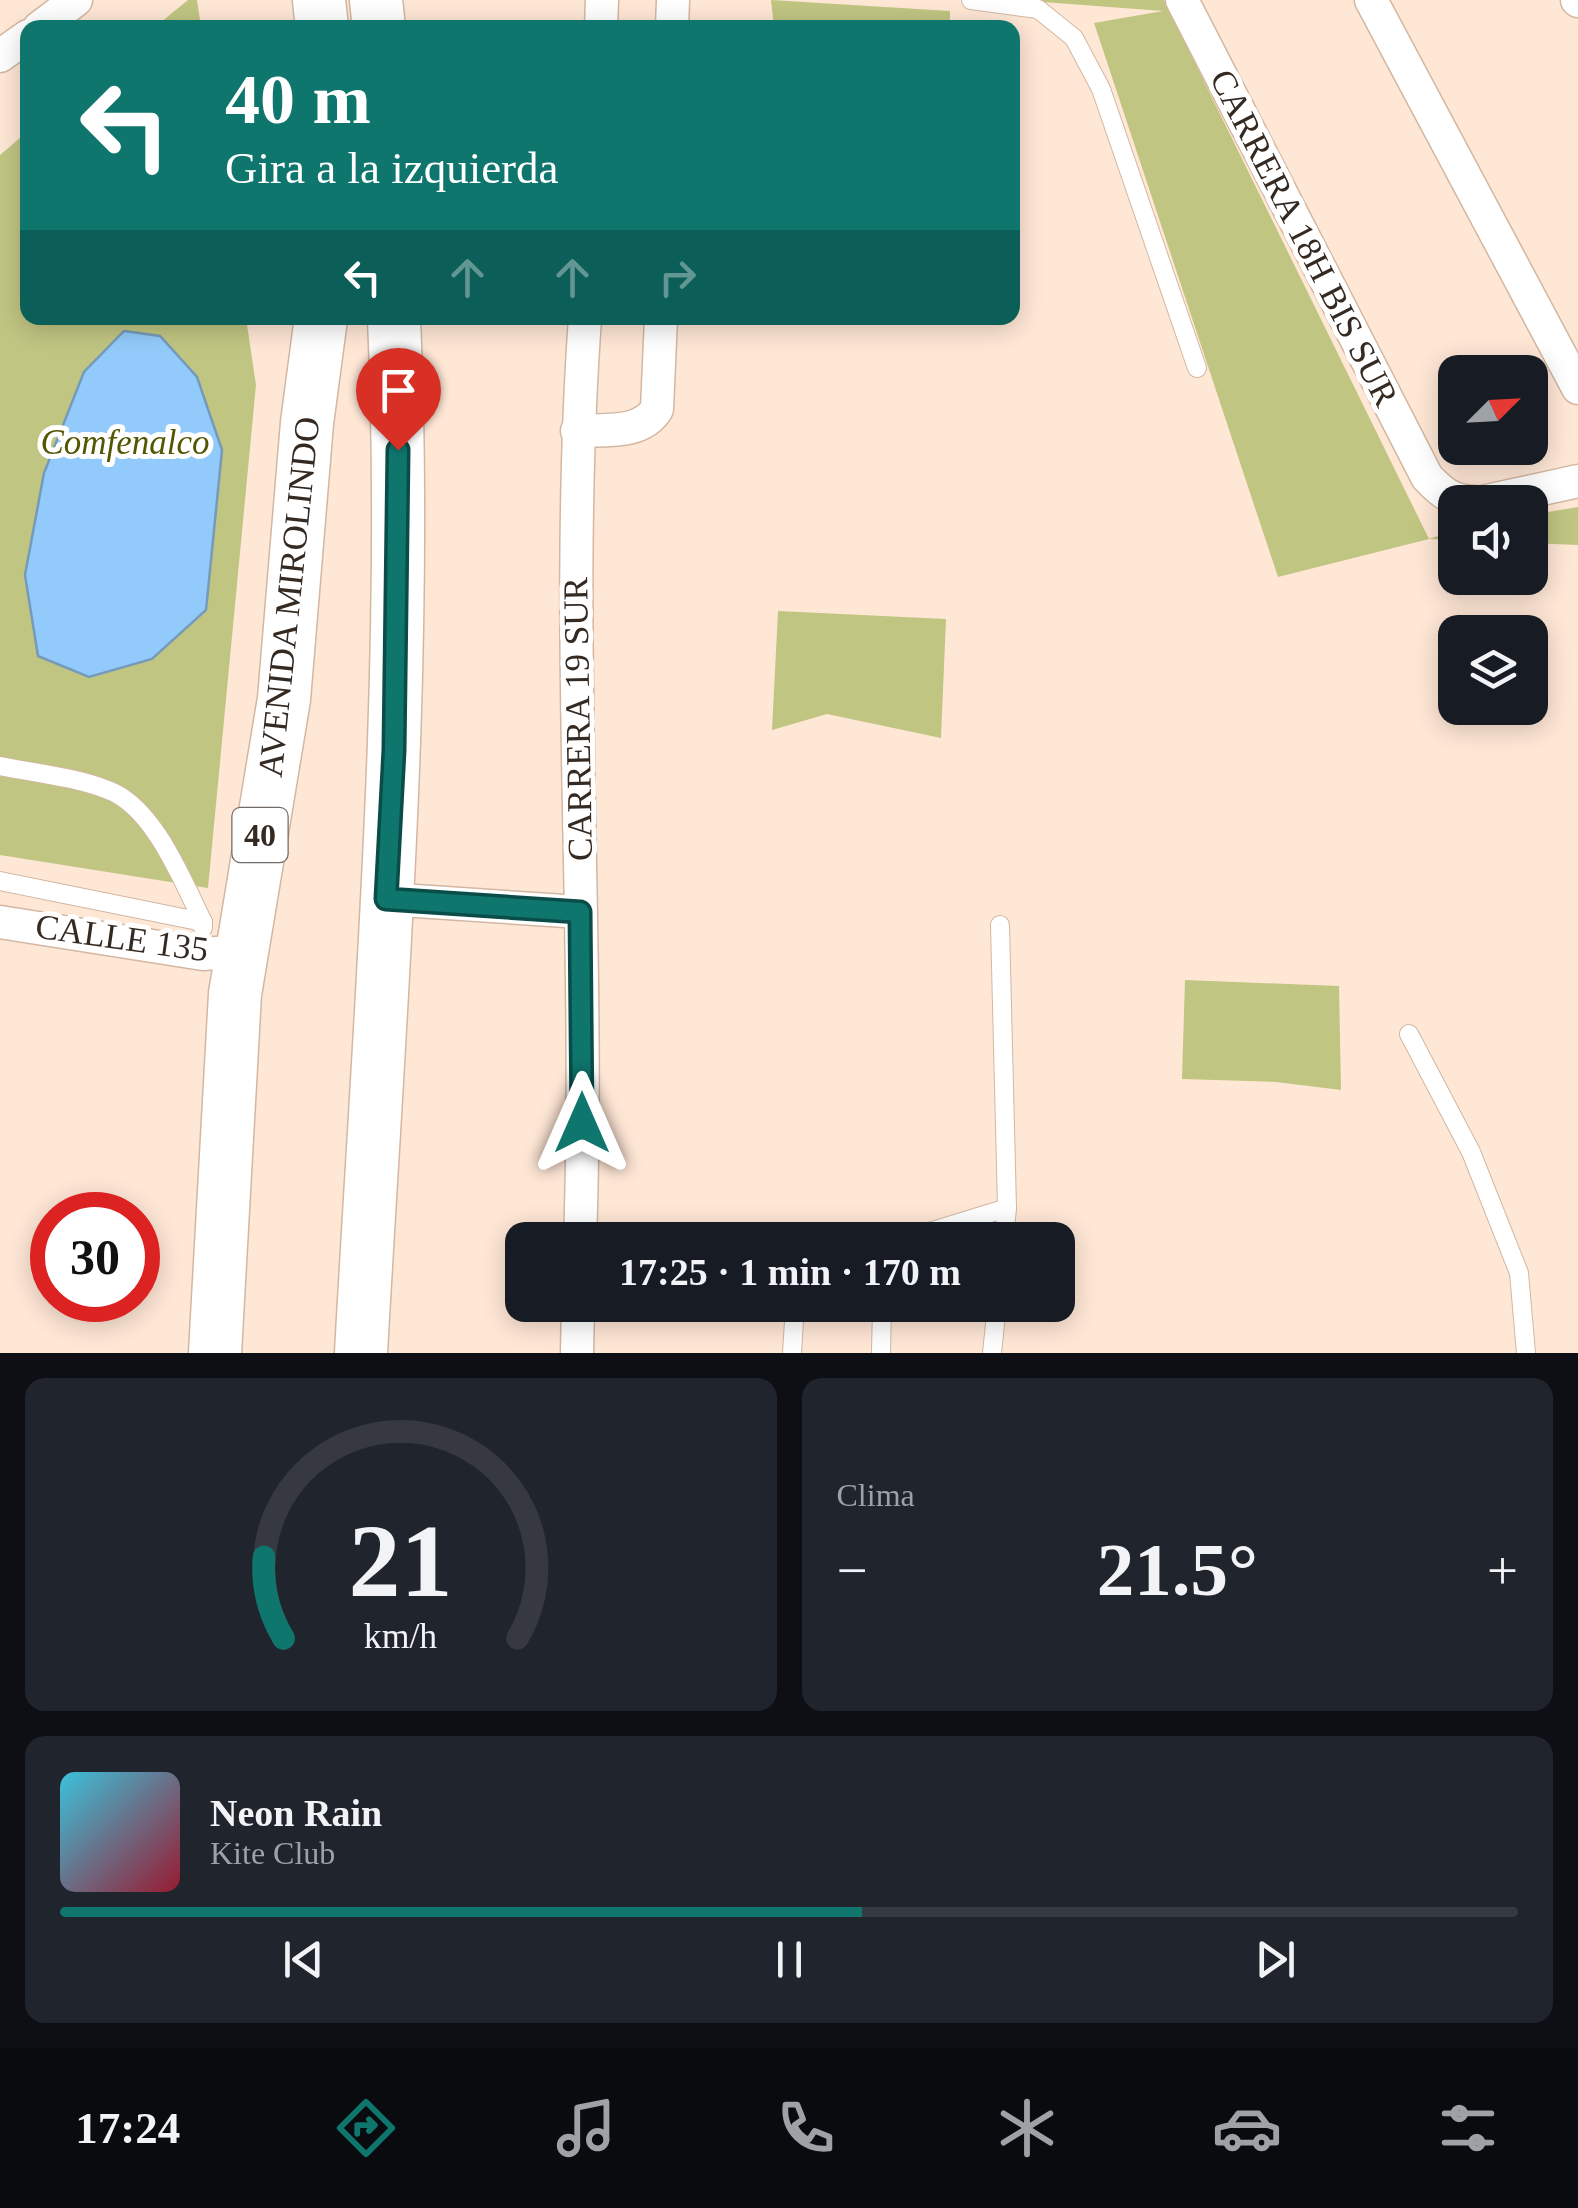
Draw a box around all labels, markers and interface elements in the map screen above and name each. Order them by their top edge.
icon: left [60,60,190,190]
text: 40 m [225,61,371,138]
street label: CARRERA 18H BIS SUR [1202,63,1406,413]
text: Gira a la izquierda [225,143,559,193]
icon: left [335,250,390,305]
icon: ahead [440,250,495,305]
icon: ahead [545,250,600,305]
icon: right [650,250,705,305]
pin [356,348,441,451]
north arrow [1438,355,1548,465]
map controls [1438,355,1548,725]
icon: arrive [371,363,426,418]
street label: AVENIDA MIROLINDO [251,415,327,779]
park label: Comfenalco [40,423,210,462]
button: sound [1438,485,1548,595]
street label: CARRERA 19 SUR [556,576,600,861]
button: layers [1438,615,1548,725]
road number: 40 [232,808,288,862]
street label: CALLE 135 [33,907,211,969]
position arrow [530,1071,634,1175]
speed limit sign: 30 [30,1192,160,1322]
text: 17:25 · 1 min · 170 m [619,1251,961,1293]
text: Clima [837,1477,915,1513]
text: 21 [349,1503,453,1618]
text: 21.5° [1097,1528,1258,1611]
text: − [837,1540,868,1601]
text: + [1487,1540,1518,1601]
text: km/h [364,1616,438,1656]
text: Neon Rain [210,1792,382,1834]
text: Kite Club [210,1835,335,1871]
icon: previous [276,1932,331,1987]
icon: pause [762,1932,817,1987]
icon: next [1248,1932,1303,1987]
icon: directions [331,2093,401,2163]
icon: music [551,2093,621,2163]
icon: phone [771,2093,841,2163]
icon: climate [992,2093,1062,2163]
icon: car [1212,2093,1282,2163]
icon: filters [1433,2093,1503,2163]
text: 17:24 [75,2103,180,2153]

